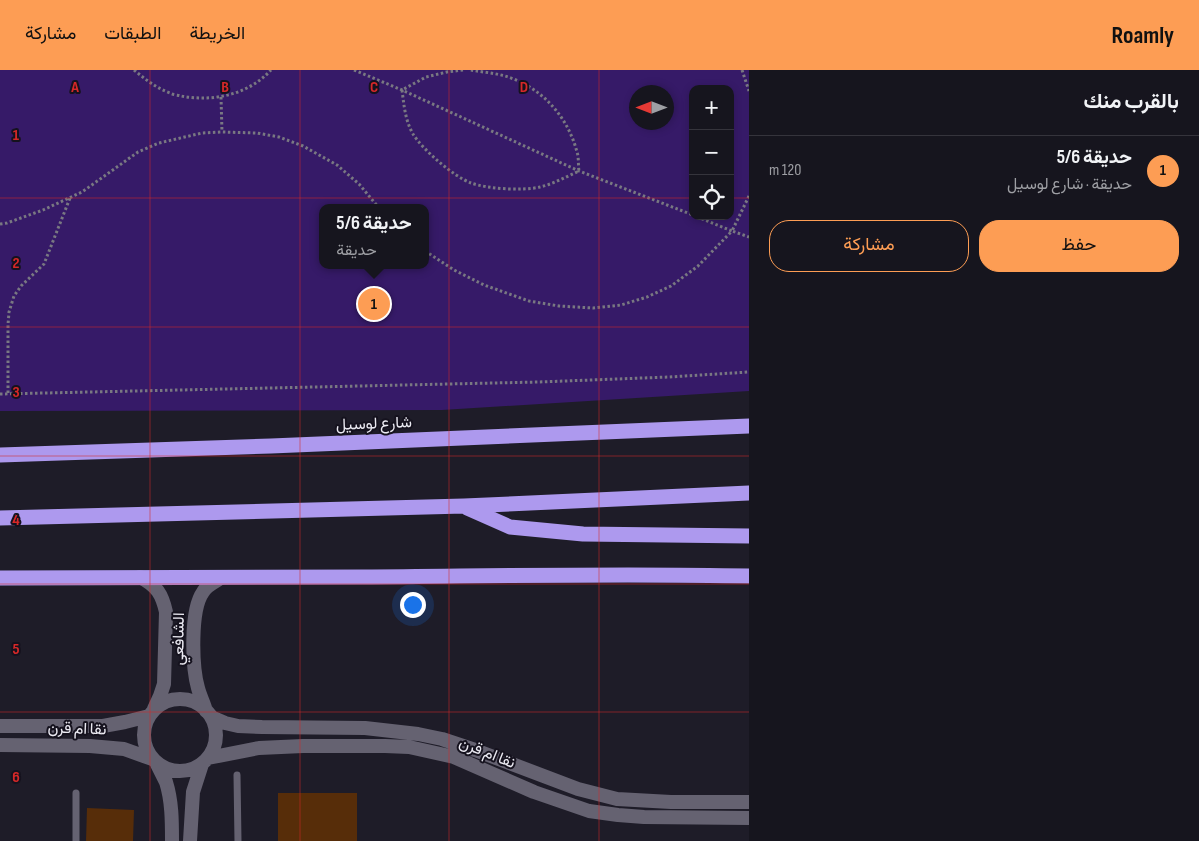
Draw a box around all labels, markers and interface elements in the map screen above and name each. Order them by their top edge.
text: Roamly [1111,21,1174,50]
text: مشاركة [25,23,76,44]
text: الطبقات [104,23,161,44]
text: الخريطة [189,23,245,44]
text: A [70,78,79,97]
text: B [221,78,229,97]
text: C [370,78,378,97]
text: D [520,78,528,97]
north arrow [629,85,674,130]
map controls [689,85,734,220]
button: + [689,85,734,130]
text: بالقرب منك [1084,89,1179,114]
text: 1 [13,126,20,145]
button: − [689,130,734,175]
text: حديقة 5/6 [1057,146,1132,169]
text: 120 m [769,161,801,180]
text: 1 [1160,161,1166,180]
button: locate [689,175,734,220]
text: حديقة · شارع لوسيل [1007,175,1132,194]
popup [319,204,429,269]
text: حديقة 5/6 [336,212,412,235]
button: مشاركة [769,220,969,272]
button: حفظ [979,220,1179,272]
text: حديقة [336,241,377,260]
text: 2 [12,254,20,273]
pin: 1 [358,285,390,323]
text: 3 [12,383,20,402]
street label: شارع لوسيل [336,413,412,436]
text: 4 [12,511,20,530]
your location [400,592,426,618]
street label: الشافعي [169,612,192,666]
text: 5 [12,640,20,659]
street label: نقا ام قرن [47,718,107,740]
street label: نقا ام قرن [456,733,518,773]
text: 6 [12,768,20,787]

